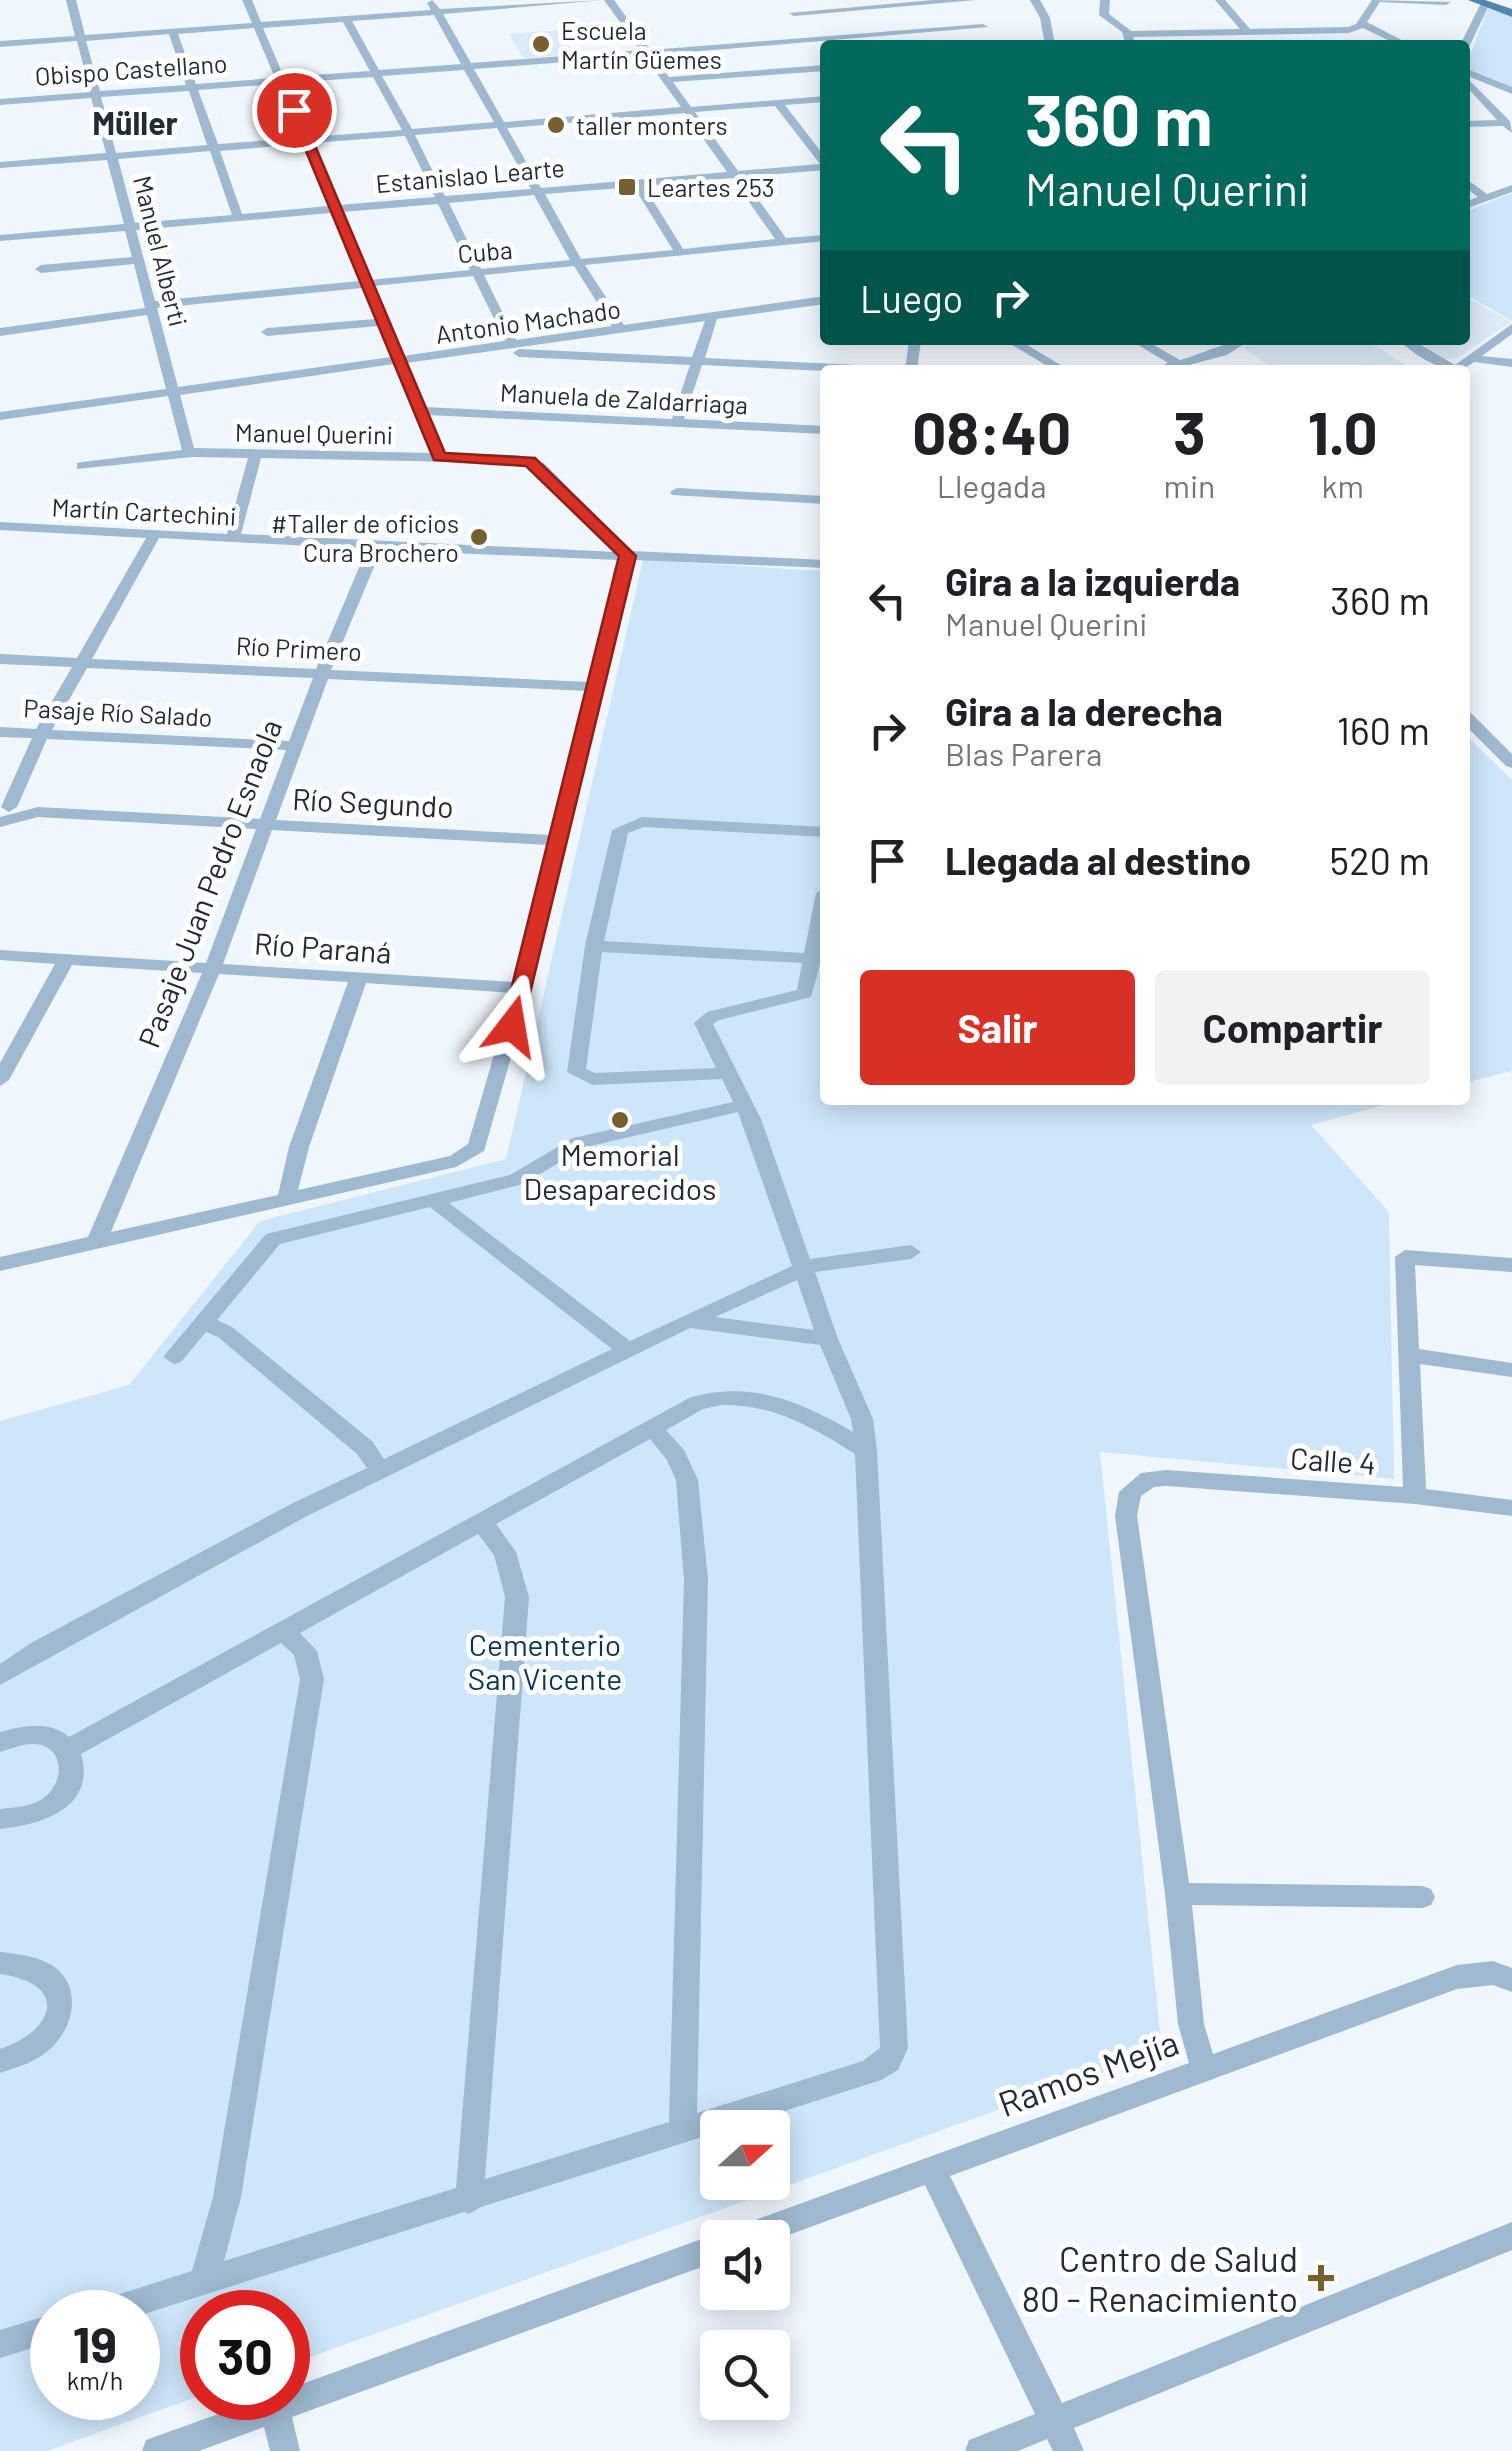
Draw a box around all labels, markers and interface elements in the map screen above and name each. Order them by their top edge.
place label: Escuela Martín Güemes [561,15,722,74]
marker: Escuela Martín Güemes [530,33,552,55]
street label: Obispo Castellano [34,47,228,91]
pin [252,68,337,153]
text: 360 m [1025,76,1213,160]
icon: left [860,80,990,210]
icon: arrive [267,83,322,138]
district label: Müller [92,103,178,141]
place label: taller monters [576,110,728,140]
marker: taller monters [545,114,567,136]
street label: Estanislao Learte [374,152,566,198]
text: Manuel Querini [1025,161,1310,215]
place label: Leartes 253 [647,172,775,202]
street label: Manuel Alberti [128,173,194,329]
marker: Leartes 253 [616,176,638,198]
street label: Cuba [456,234,514,268]
icon: right [983,270,1038,325]
text: Luego [860,275,963,321]
street label: Antonio Machado [433,293,623,349]
street label: Manuela de Zaldarriaga [499,377,749,419]
text: 08:40 [912,395,1071,467]
text: 3 [1173,395,1206,467]
text: 1.0 [1308,395,1378,467]
street label: Manuel Querini [235,417,393,449]
text: Llegada [937,466,1047,504]
text: min [1164,466,1215,504]
text: km [1321,466,1364,504]
street label: Martín Cartechini [51,491,237,531]
place label: #Taller de oficios Cura Brochero [271,508,459,567]
marker: #Taller de oficios Cura Brochero [468,526,490,548]
text: Gira a la izquierda [945,558,1240,604]
icon: left [860,573,915,628]
text: 360 m [1330,577,1430,623]
text: Manuel Querini [945,604,1147,642]
street label: Río Primero [235,630,363,666]
text: Gira a la derecha [945,688,1223,734]
street label: Pasaje Río Salado [23,692,213,732]
icon: right [860,703,915,758]
text: 160 m [1337,707,1430,753]
street label: Pasaje Juan Pedro Esnaola [130,714,288,1052]
text: Blas Parera [945,734,1102,772]
street label: Río Segundo [291,780,455,824]
icon: arrive [860,833,915,888]
text: Llegada al destino [945,837,1251,883]
text: 520 m [1330,837,1430,883]
street label: Río Paraná [253,924,393,970]
button: Salir [860,970,1135,1085]
button: Compartir [1155,970,1430,1085]
position arrow [460,974,564,1078]
marker: Memorial Desaparecidos [609,1109,631,1131]
place label: Memorial Desaparecidos [523,1136,717,1206]
street label: Calle 4 [1289,1439,1377,1481]
park label: Cementerio San Vicente [468,1626,622,1696]
street label: Ramos Mejía [992,2020,1184,2124]
north arrow [700,2110,790,2200]
map controls [700,2110,790,2420]
button: sound [700,2220,790,2310]
place label: Centro de Salud 80 - Renacimiento [1022,2237,1298,2319]
marker: Centro de Salud 80 - Renacimiento [1308,2265,1334,2291]
speed limit sign: 30 [180,2290,310,2420]
text: 19 [73,2313,117,2373]
button: search [700,2330,790,2420]
text: km/h [67,2365,123,2395]

